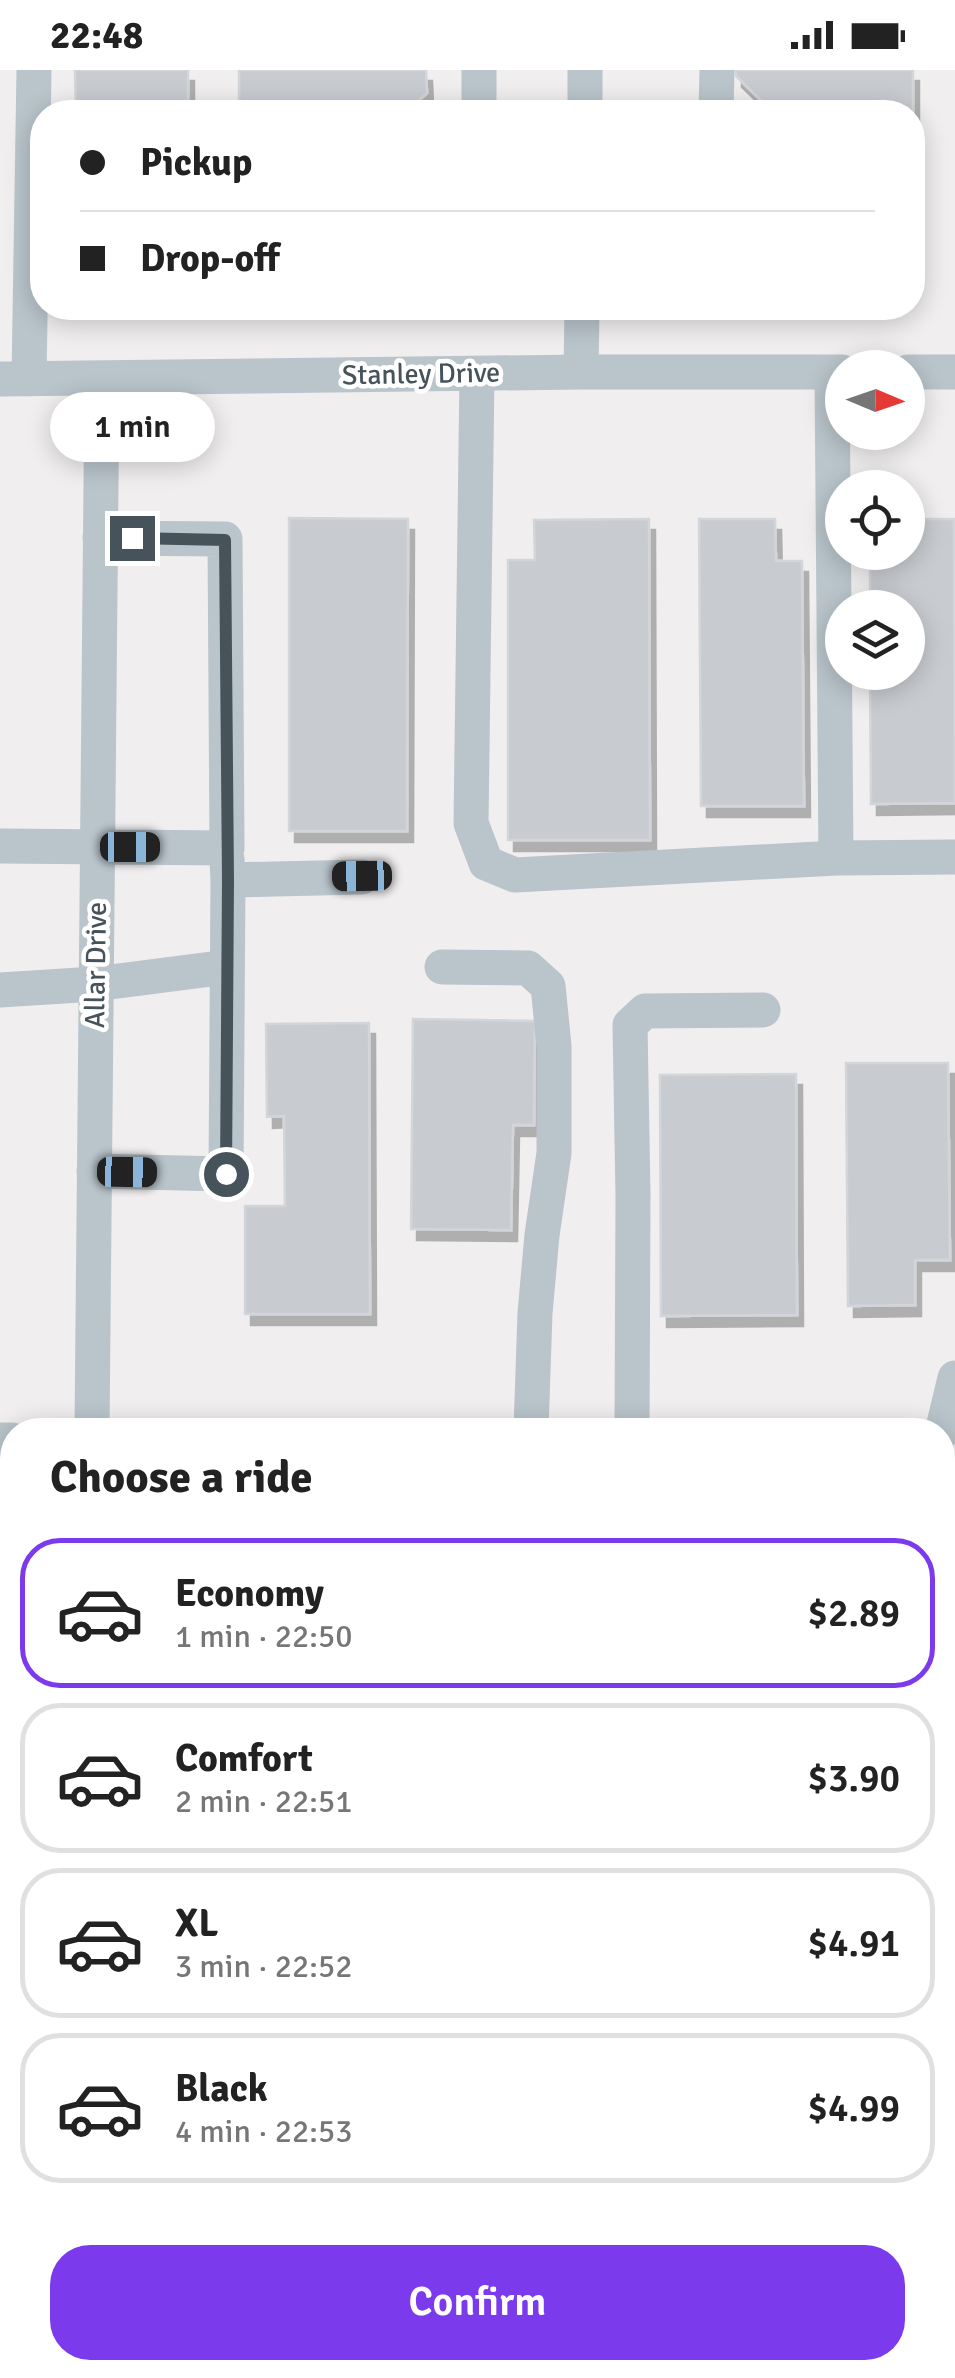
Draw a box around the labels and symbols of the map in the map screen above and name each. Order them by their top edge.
north arrow [825,350,925,450]
street label: Stanley Drive [342,356,500,392]
callout: 1 min [49,393,214,463]
route end [110,516,155,561]
car [100,832,160,862]
car [332,860,392,892]
street label: Allar Drive [78,902,114,1028]
route start [204,1152,249,1197]
car [97,1156,157,1188]

